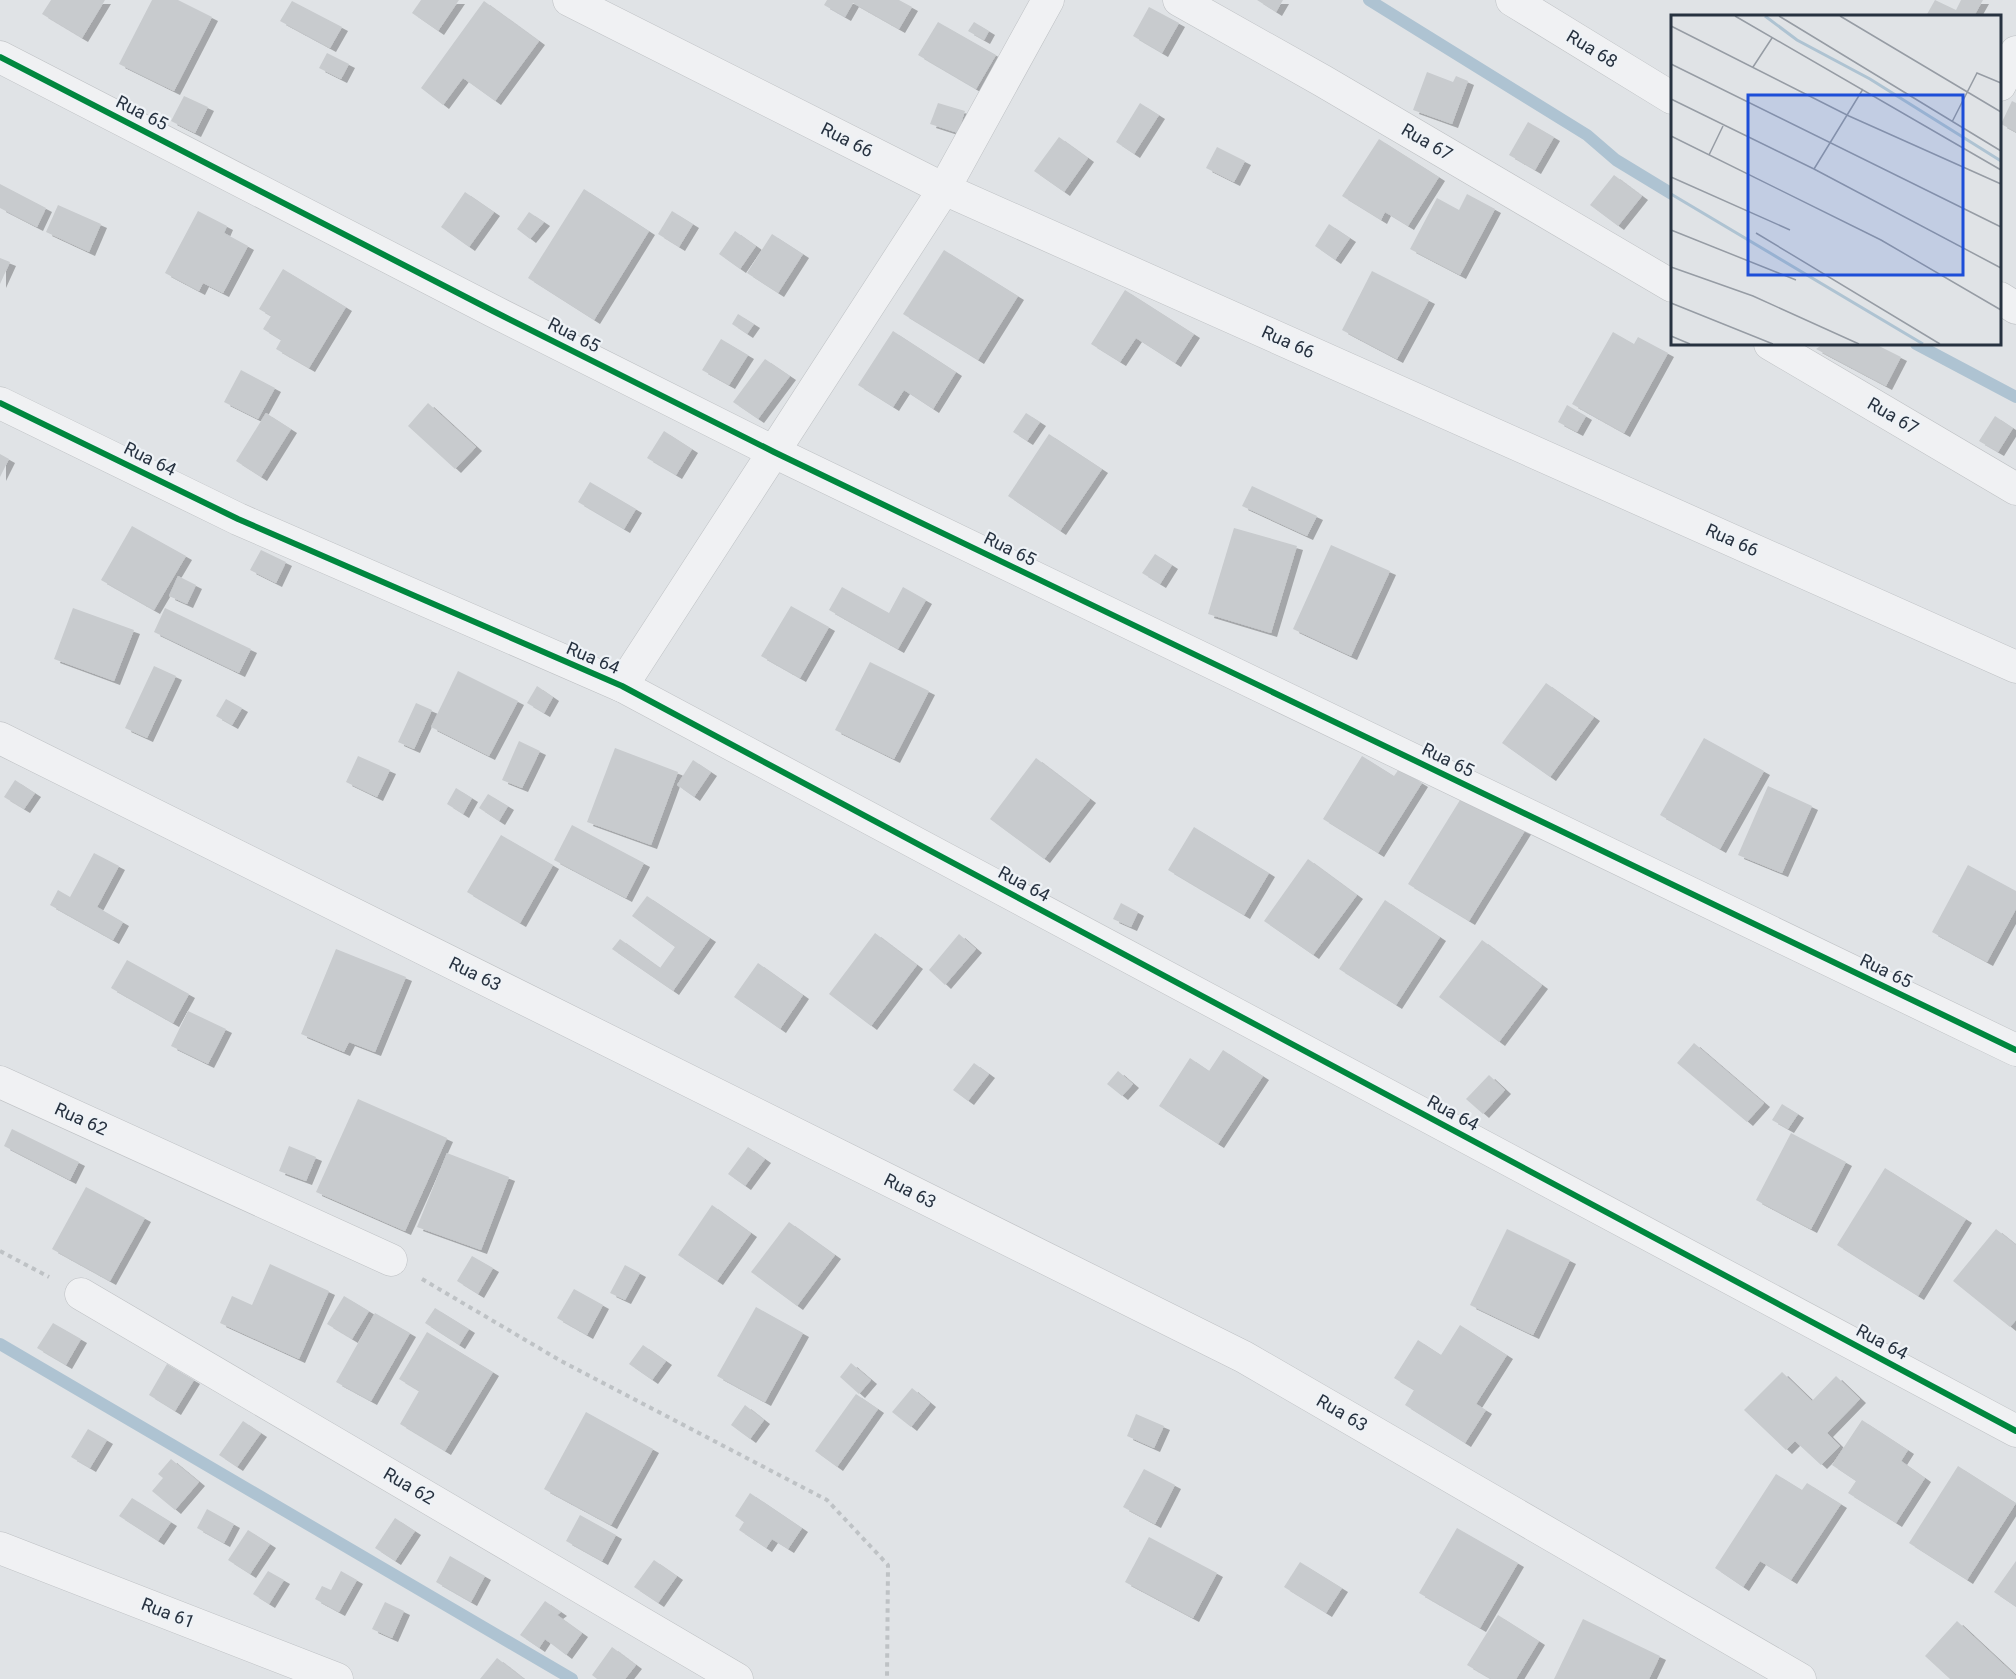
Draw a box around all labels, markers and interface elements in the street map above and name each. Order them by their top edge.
inset map [1671,15,2001,345]
street label: Rua 68 [1563,25,1621,72]
street label: Rua 65 [113,91,172,135]
street label: Rua 66 [818,118,877,162]
street label: Rua 67 [1398,119,1457,165]
street label: Rua 65 [545,313,604,357]
street label: Rua 66 [1259,321,1318,362]
street label: Rua 67 [1864,393,1923,439]
street label: Rua 64 [121,437,180,480]
street label: Rua 66 [1703,519,1762,560]
street label: Rua 65 [981,527,1040,570]
street label: Rua 64 [564,637,623,678]
street label: Rua 65 [1419,738,1478,781]
street label: Rua 64 [995,861,1054,906]
street label: Rua 65 [1857,949,1916,992]
street label: Rua 63 [446,952,505,995]
street label: Rua 64 [1424,1090,1483,1135]
street label: Rua 62 [52,1098,111,1139]
street label: Rua 63 [881,1169,940,1213]
street label: Rua 64 [1853,1319,1912,1364]
street label: Rua 63 [1313,1390,1372,1436]
street label: Rua 62 [380,1463,439,1509]
street label: Rua 61 [139,1593,198,1632]

